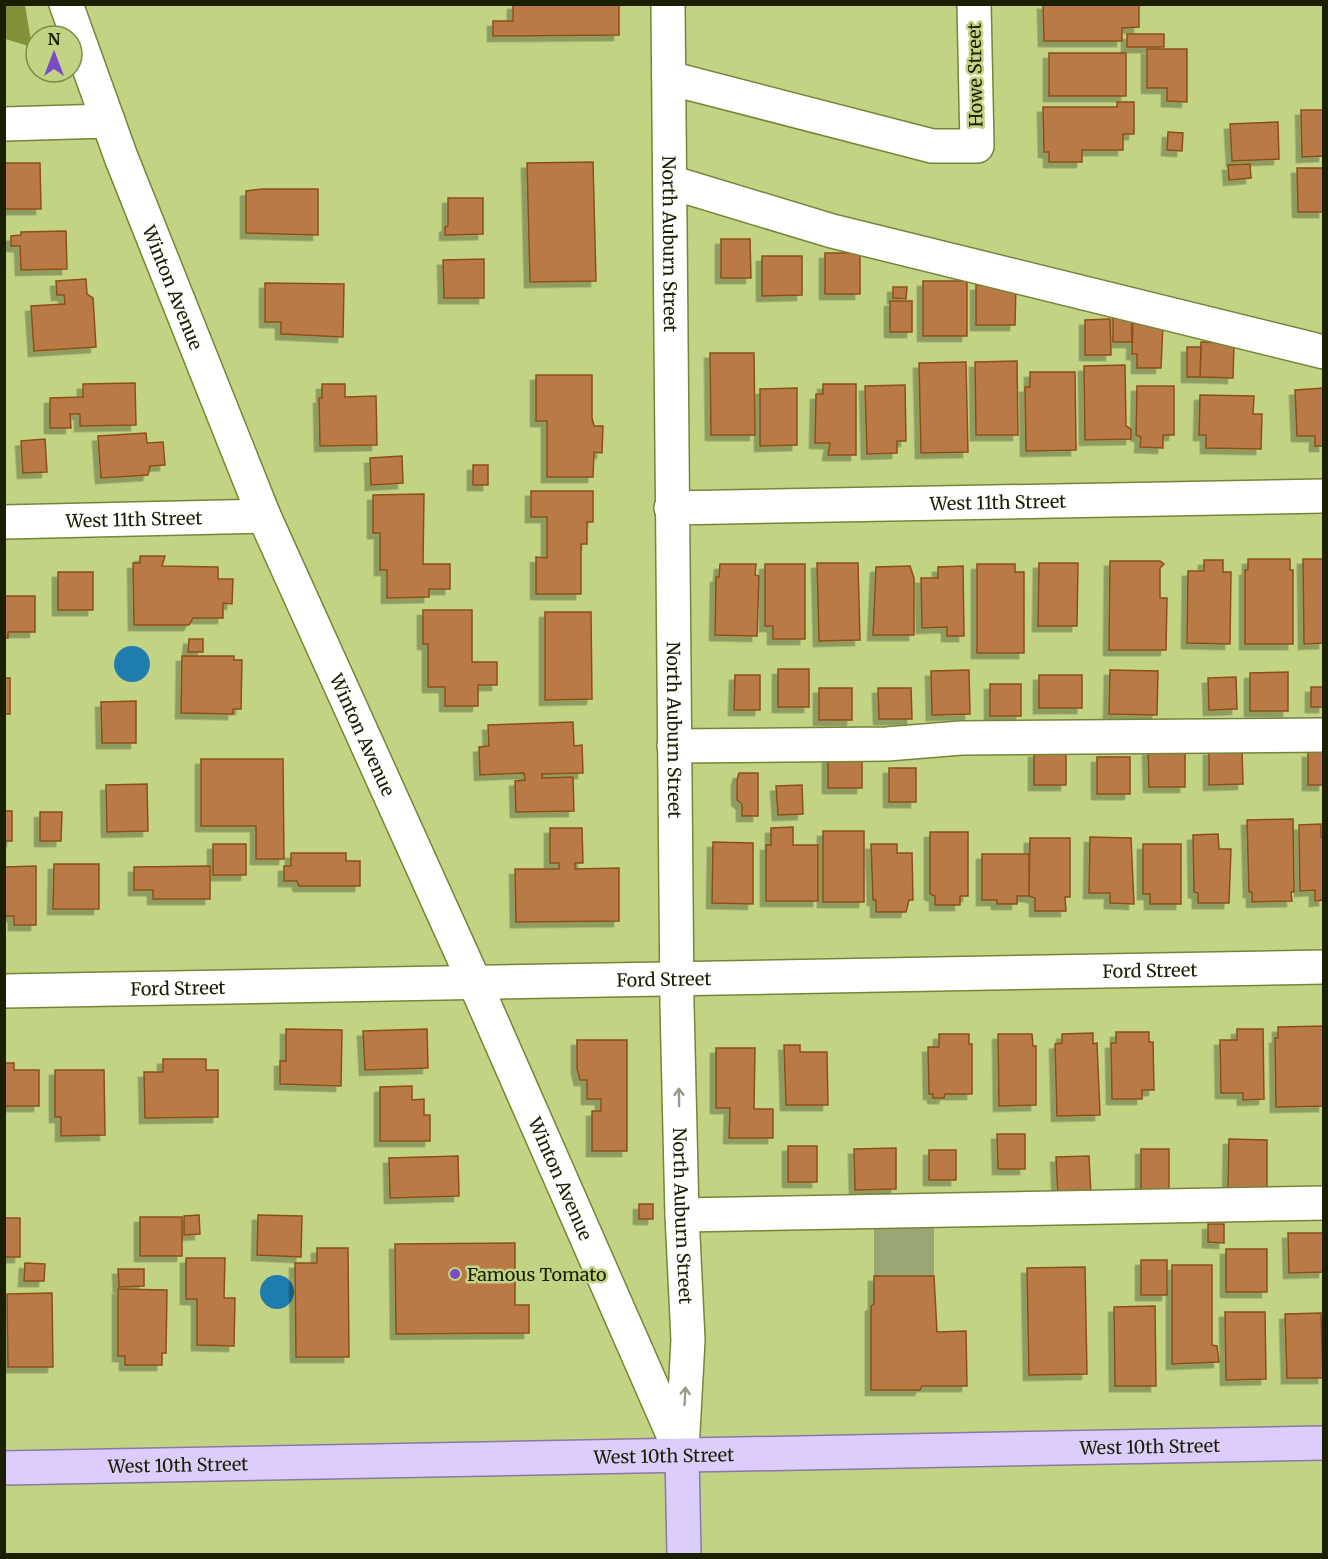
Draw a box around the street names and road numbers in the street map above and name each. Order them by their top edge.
street label: Howe Street [963,22,987,128]
street label: North Auburn Street [658,156,682,332]
street label: Winton Avenue [137,221,208,353]
street label: West 11th Street [928,489,1066,515]
street label: West 11th Street [64,506,203,532]
street label: North Auburn Street [662,642,687,818]
street label: Winton Avenue [325,669,400,800]
street label: Ford Street [1102,958,1198,983]
street label: Ford Street [616,967,712,991]
street label: Ford Street [130,975,226,1000]
street label: Winton Avenue [523,1113,598,1244]
street label: North Auburn Street [668,1127,698,1305]
street label: West 10th Street [1078,1433,1220,1459]
street label: West 10th Street [592,1443,734,1468]
street label: West 10th Street [107,1452,248,1478]

